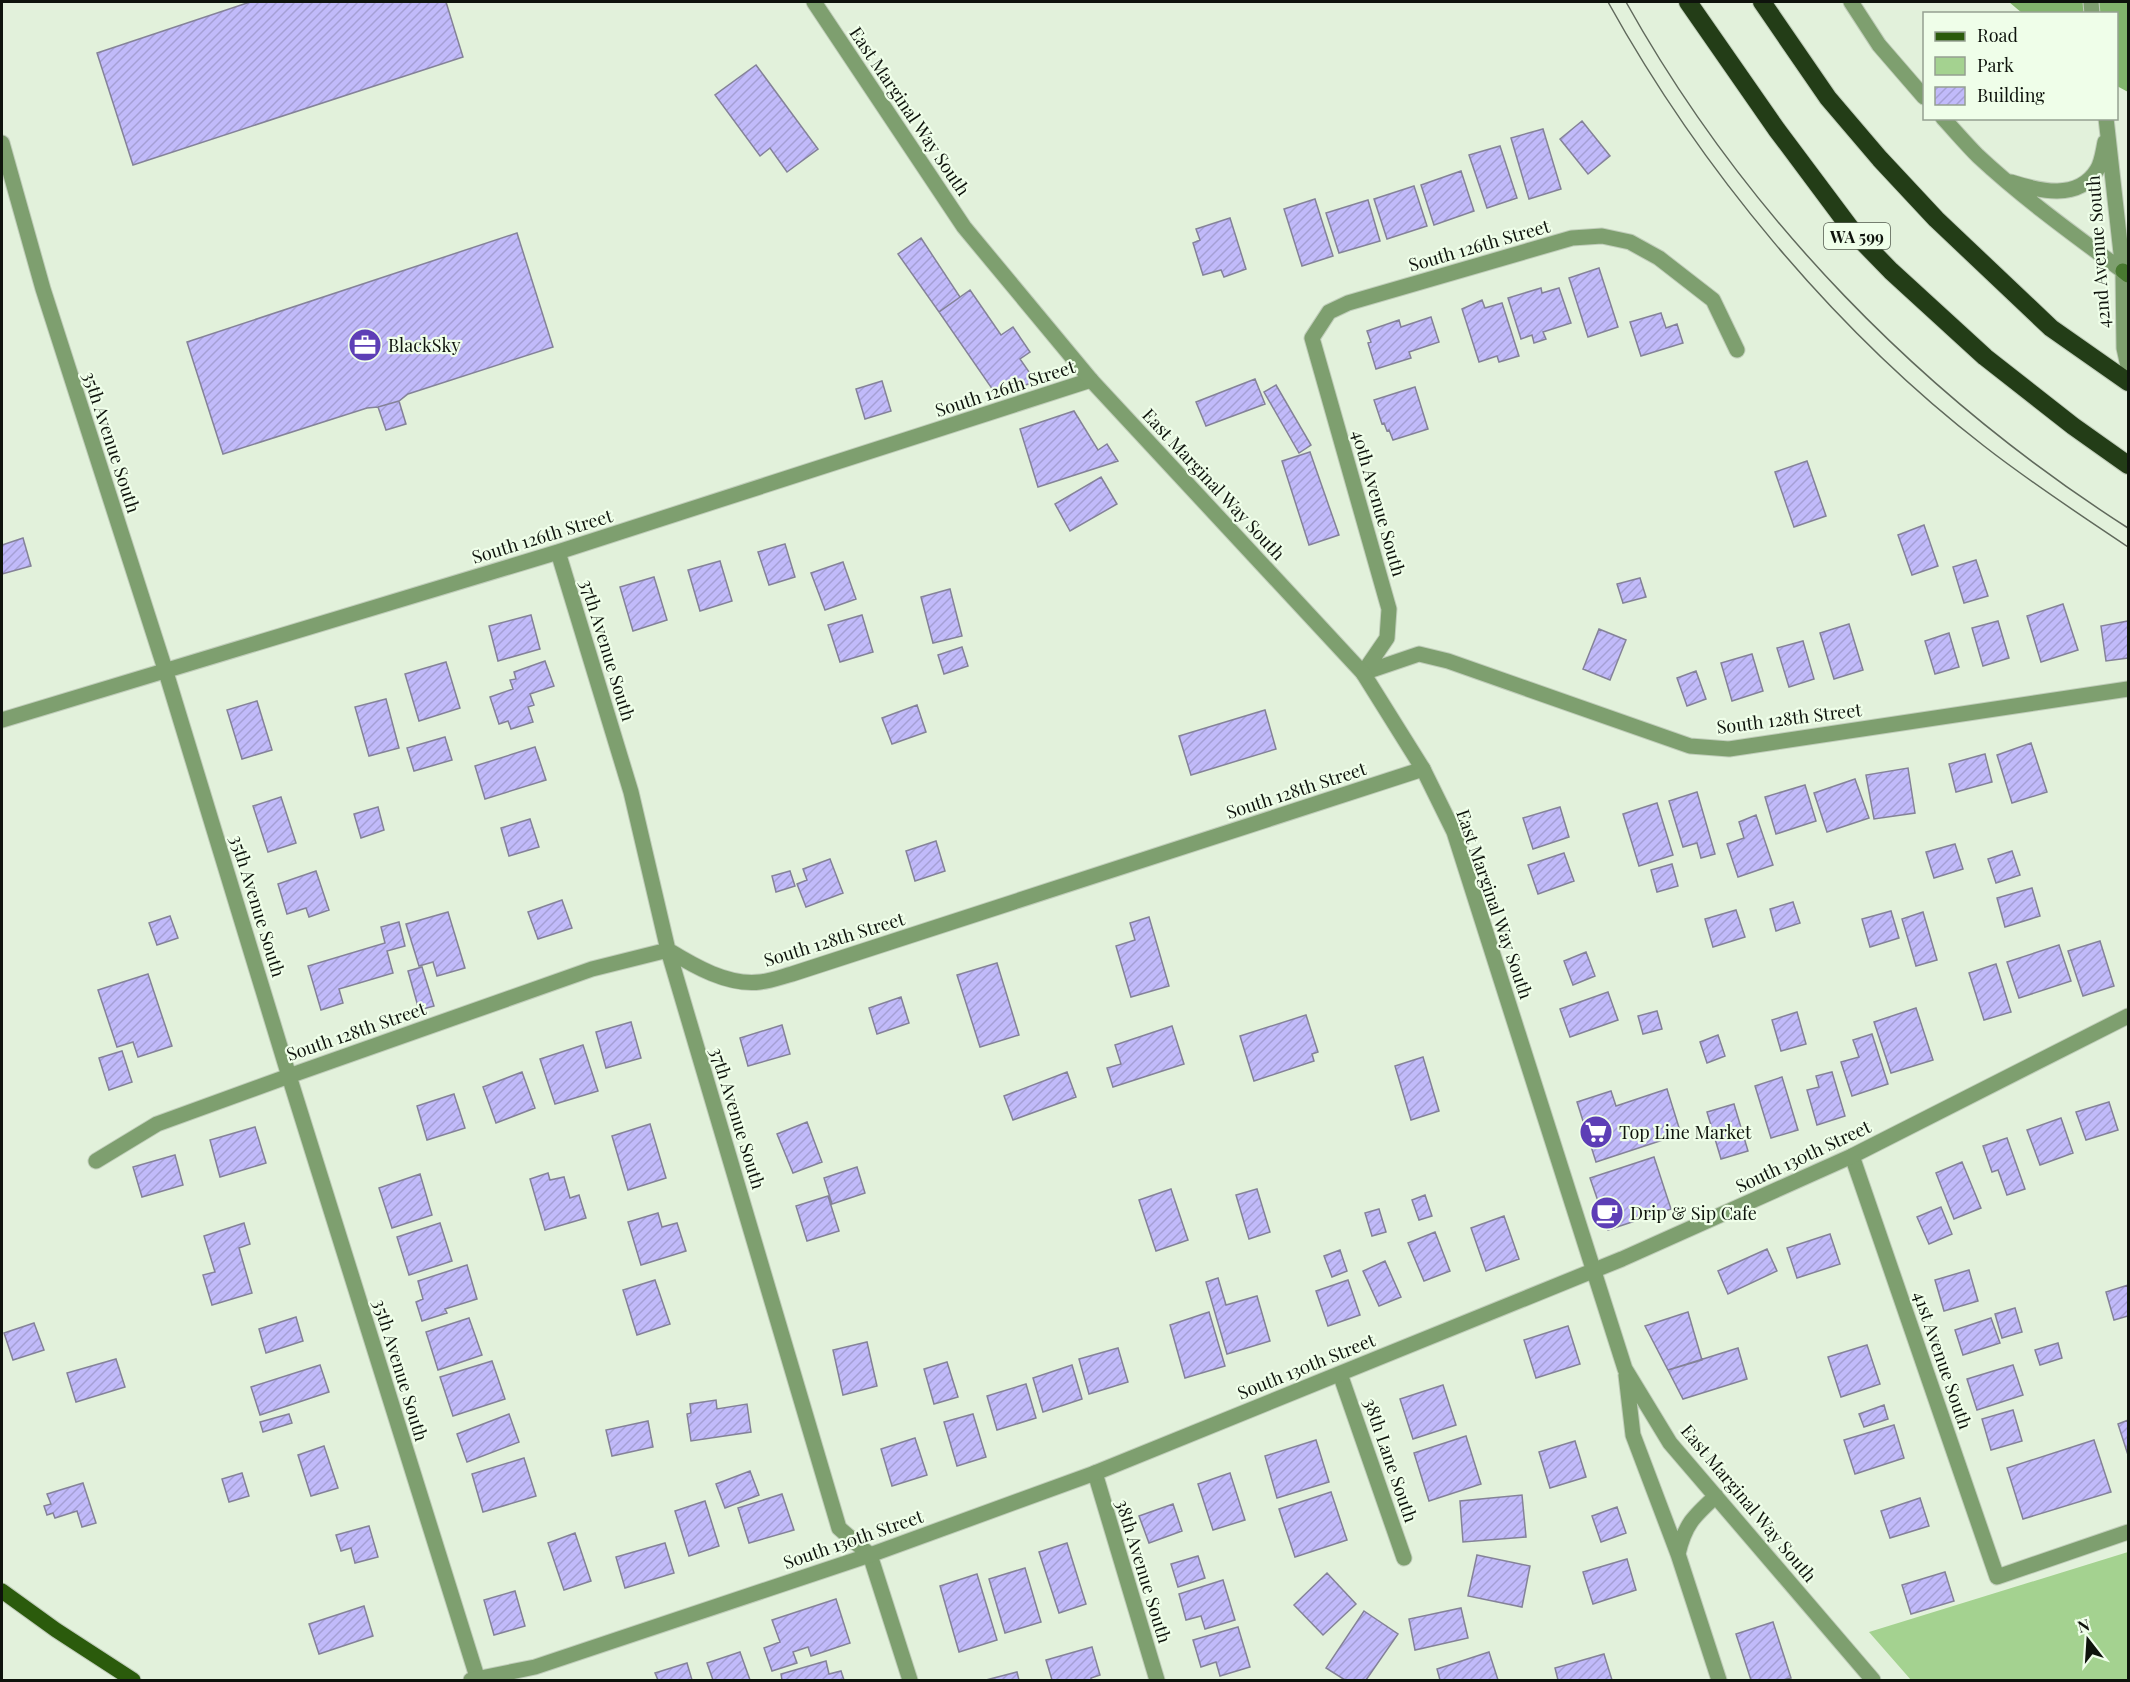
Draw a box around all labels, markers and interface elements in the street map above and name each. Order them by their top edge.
legend [1923,12,2118,120]
street label: East Marginal Way South [844,22,976,201]
text: Road [1977,23,2018,47]
text: Park [1977,53,2014,77]
text: Building [1977,83,2045,107]
street label: 42nd Avenue South [2081,174,2115,329]
street label: South 126th Street [1406,213,1553,277]
road number: WA 599 [1824,223,1890,249]
office icon: BlackSky [347,327,383,363]
place label: BlackSky [388,333,461,357]
street label: South 126th Street [932,354,1079,422]
street label: 35th Avenue South [78,368,146,516]
street label: East Marginal Way South [1137,403,1291,565]
street label: 40th Avenue South [1347,427,1412,579]
street label: South 126th Street [469,503,616,569]
street label: 37th Avenue South [575,576,641,724]
street label: South 128th Street [1715,697,1863,739]
street label: South 128th Street [1223,756,1370,824]
street label: East Marginal Way South [1451,806,1539,1002]
street label: 35th Avenue South [225,832,291,980]
street label: South 128th Street [761,906,908,972]
street label: South 128th Street [283,996,429,1066]
street label: 37th Avenue South [705,1044,771,1192]
supermarket icon: Top Line Market [1578,1114,1614,1150]
street label: South 130th Street [1732,1114,1875,1198]
place label: Top Line Market [1619,1120,1752,1144]
cafe icon: Drip & Sip Cafe [1589,1195,1625,1231]
place label: Drip & Sip Cafe [1630,1201,1757,1225]
street label: 41st Avenue South [1908,1288,1978,1433]
street label: 35th Avenue South [368,1296,434,1444]
street label: South 130th Street [1234,1327,1379,1405]
street label: 38th Lane South [1359,1395,1424,1526]
street label: East Marginal Way South [1676,1419,1822,1587]
street label: 38th Avenue South [1111,1496,1177,1646]
street label: South 130th Street [780,1504,927,1574]
north arrow [2058,1610,2118,1670]
text: N [2075,1613,2092,1637]

